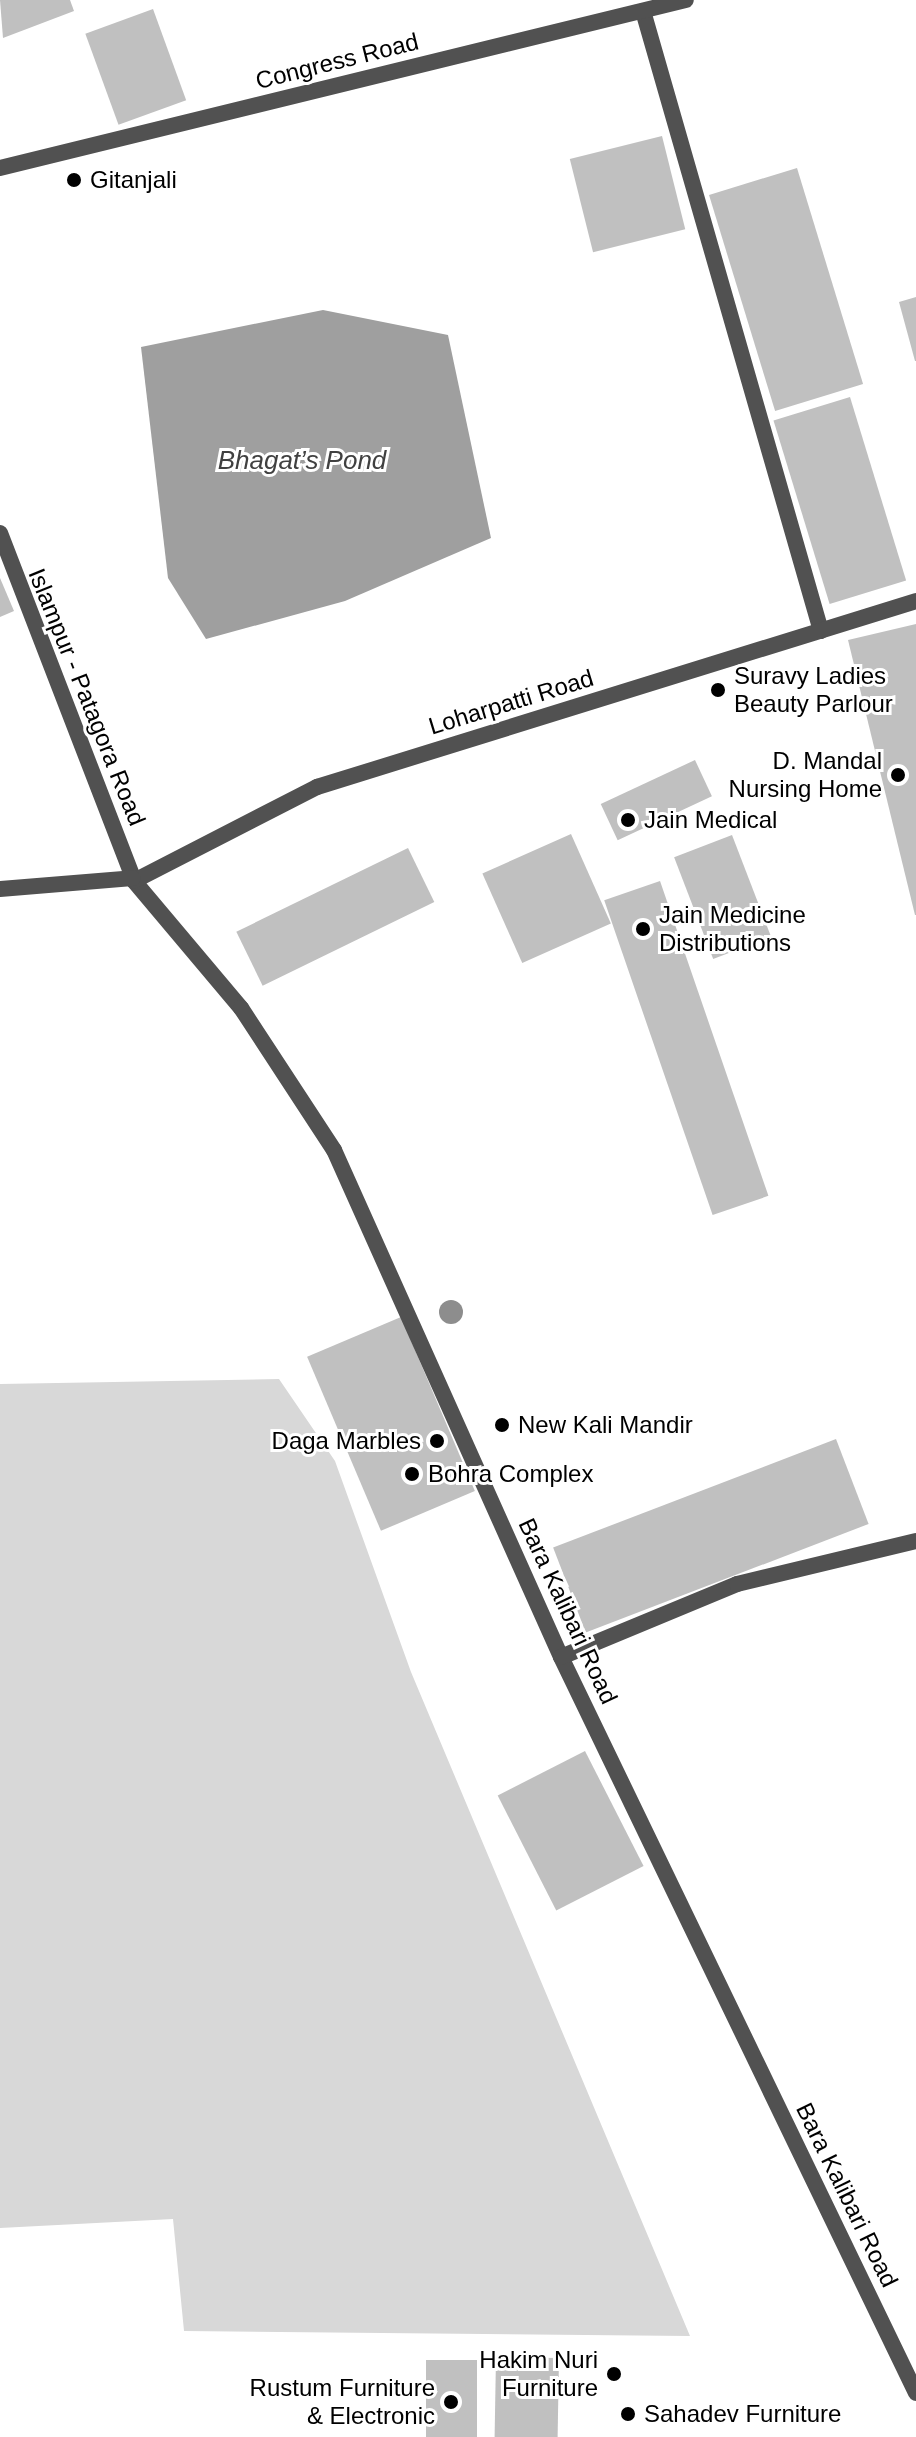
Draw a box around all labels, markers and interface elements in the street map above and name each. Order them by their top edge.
street label: Congress Road [253,27,421,95]
place label: Gitanjali [90,166,177,194]
marker: Gitanjali [65,171,83,189]
water label: Bhagat’s Pond [218,445,386,477]
street label: Islampur - Patagora Road [22,564,152,830]
place label: Suravy Ladies Beauty Parlour [734,662,893,718]
street label: Loharpatti Road [425,663,597,741]
marker: Suravy Ladies Beauty Parlour [709,681,727,699]
place label: D. Mandal Nursing Home [729,747,882,803]
marker: D. Mandal Nursing Home [889,766,907,784]
place label: Jain Medical [644,806,777,834]
marker: Jain Medical [619,811,637,829]
place label: Jain Medicine Distributions [659,901,806,957]
marker: Jain Medicine Distributions [634,920,652,938]
place label: New Kali Mandir [518,1411,693,1439]
marker: New Kali Mandir [493,1416,511,1434]
place label: Daga Marbles [272,1427,421,1455]
marker: Daga Marbles [428,1432,446,1450]
place label: Bohra Complex [428,1460,593,1488]
marker: Bohra Complex [403,1465,421,1483]
street label: Bara Kalibari Road [512,1514,624,1708]
street label: Bara Kalibari Road [790,2098,904,2292]
place label: Hakim Nuri Furniture [479,2346,598,2402]
marker: Hakim Nuri Furniture [605,2365,623,2383]
place label: Rustum Furniture & Electronic [250,2374,435,2430]
marker: Rustum Furniture & Electronic [442,2393,460,2411]
place label: Sahadev Furniture [644,2400,841,2428]
marker: Sahadev Furniture [619,2405,637,2423]

